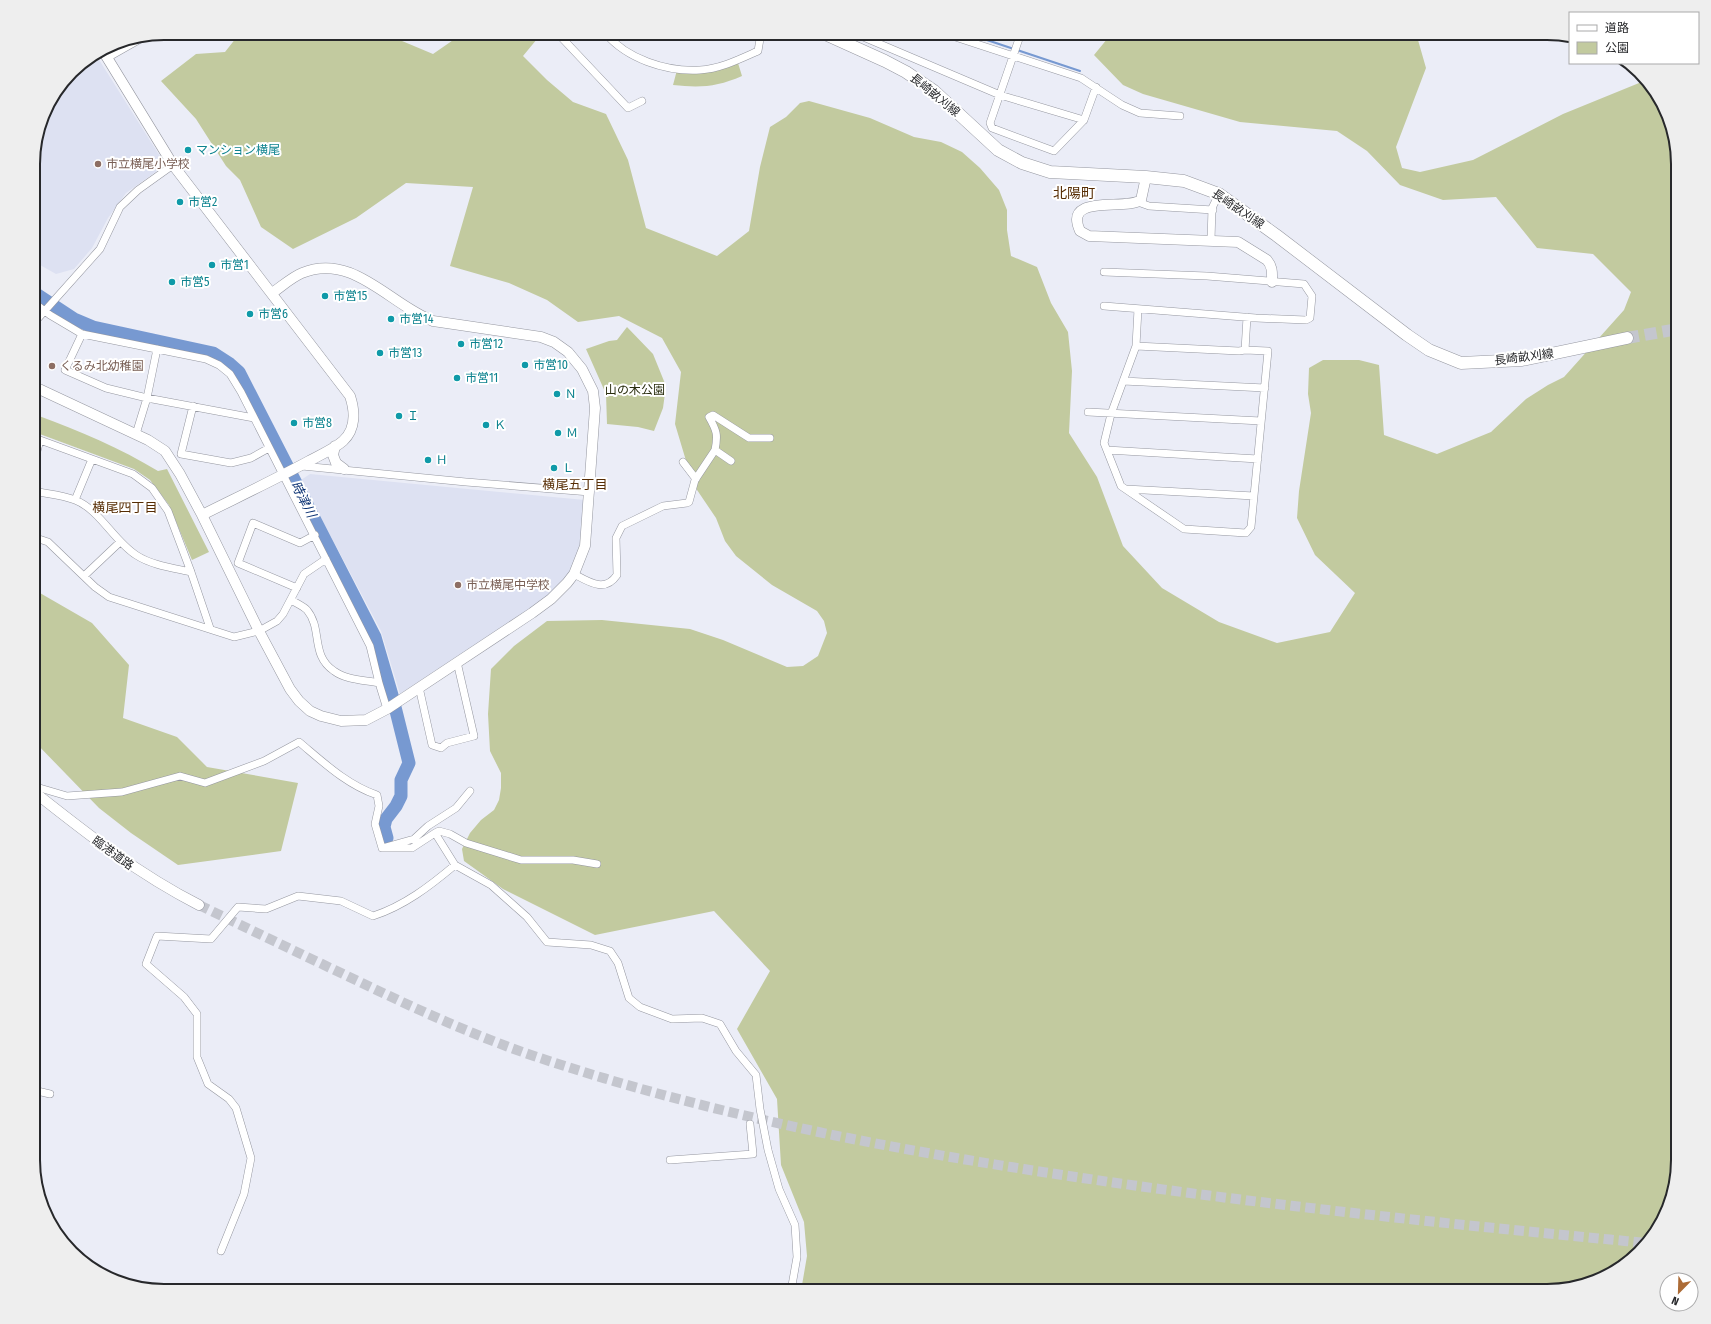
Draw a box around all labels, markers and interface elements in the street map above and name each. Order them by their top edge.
legend [1569,12,1699,64]
text: 道路 [1605,21,1629,35]
text: 公園 [1605,41,1629,55]
street label: 長崎畝刈線 [907,71,963,119]
place label: マンション横尾 [196,143,280,157]
marker: マンション横尾 [183,145,193,155]
place label: 市立横尾小学校 [106,157,190,171]
marker: 市立横尾小学校 [93,159,103,169]
district label: 北陽町 [1053,185,1095,202]
street label: 長崎畝刈線 [1209,186,1267,232]
place label: 市営2 [188,195,217,209]
marker: 市営2 [175,197,185,207]
place label: 市営1 [220,258,249,272]
marker: 市営1 [207,260,217,270]
place label: 市営5 [180,275,210,289]
marker: 市営5 [167,277,177,287]
place label: 市営15 [333,289,368,303]
marker: 市営15 [320,291,330,301]
place label: 市営6 [258,307,288,321]
marker: 市営6 [245,309,255,319]
place label: 市営14 [399,312,434,326]
marker: 市営14 [386,314,396,324]
place label: 市営12 [469,337,503,351]
marker: 市営12 [456,339,466,349]
place label: 市営13 [388,346,422,360]
street label: 長崎畝刈線 [1493,346,1555,368]
marker: 市営13 [375,348,385,358]
place label: 市営10 [533,358,568,372]
place label: くるみ北幼稚園 [60,359,144,373]
marker: 市営10 [520,360,530,370]
marker: くるみ北幼稚園 [47,361,57,371]
place label: 市営11 [465,371,498,385]
marker: 市営11 [452,373,462,383]
park label: 山の木公園 [605,383,665,397]
place label: Ｎ [565,387,577,401]
marker: Ｎ [552,389,562,399]
place label: Ｉ [407,409,419,423]
marker: Ｉ [394,411,404,421]
place label: 市営8 [302,416,332,430]
marker: 市営8 [289,418,299,428]
place label: Ｋ [494,418,506,432]
marker: Ｋ [481,420,491,430]
place label: Ｍ [566,426,578,440]
marker: Ｍ [553,428,563,438]
place label: Ｈ [436,453,448,467]
marker: Ｈ [423,455,433,465]
place label: Ｌ [562,461,574,475]
marker: Ｌ [549,463,559,473]
district label: 横尾五丁目 [542,477,608,492]
water label: 時津川 [288,478,320,522]
district label: 横尾四丁目 [92,500,158,515]
place label: 市立横尾中学校 [466,578,550,592]
marker: 市立横尾中学校 [453,580,463,590]
street label: 臨港道路 [89,833,137,873]
north arrow [1659,1272,1699,1312]
text: N [1670,1293,1681,1308]

